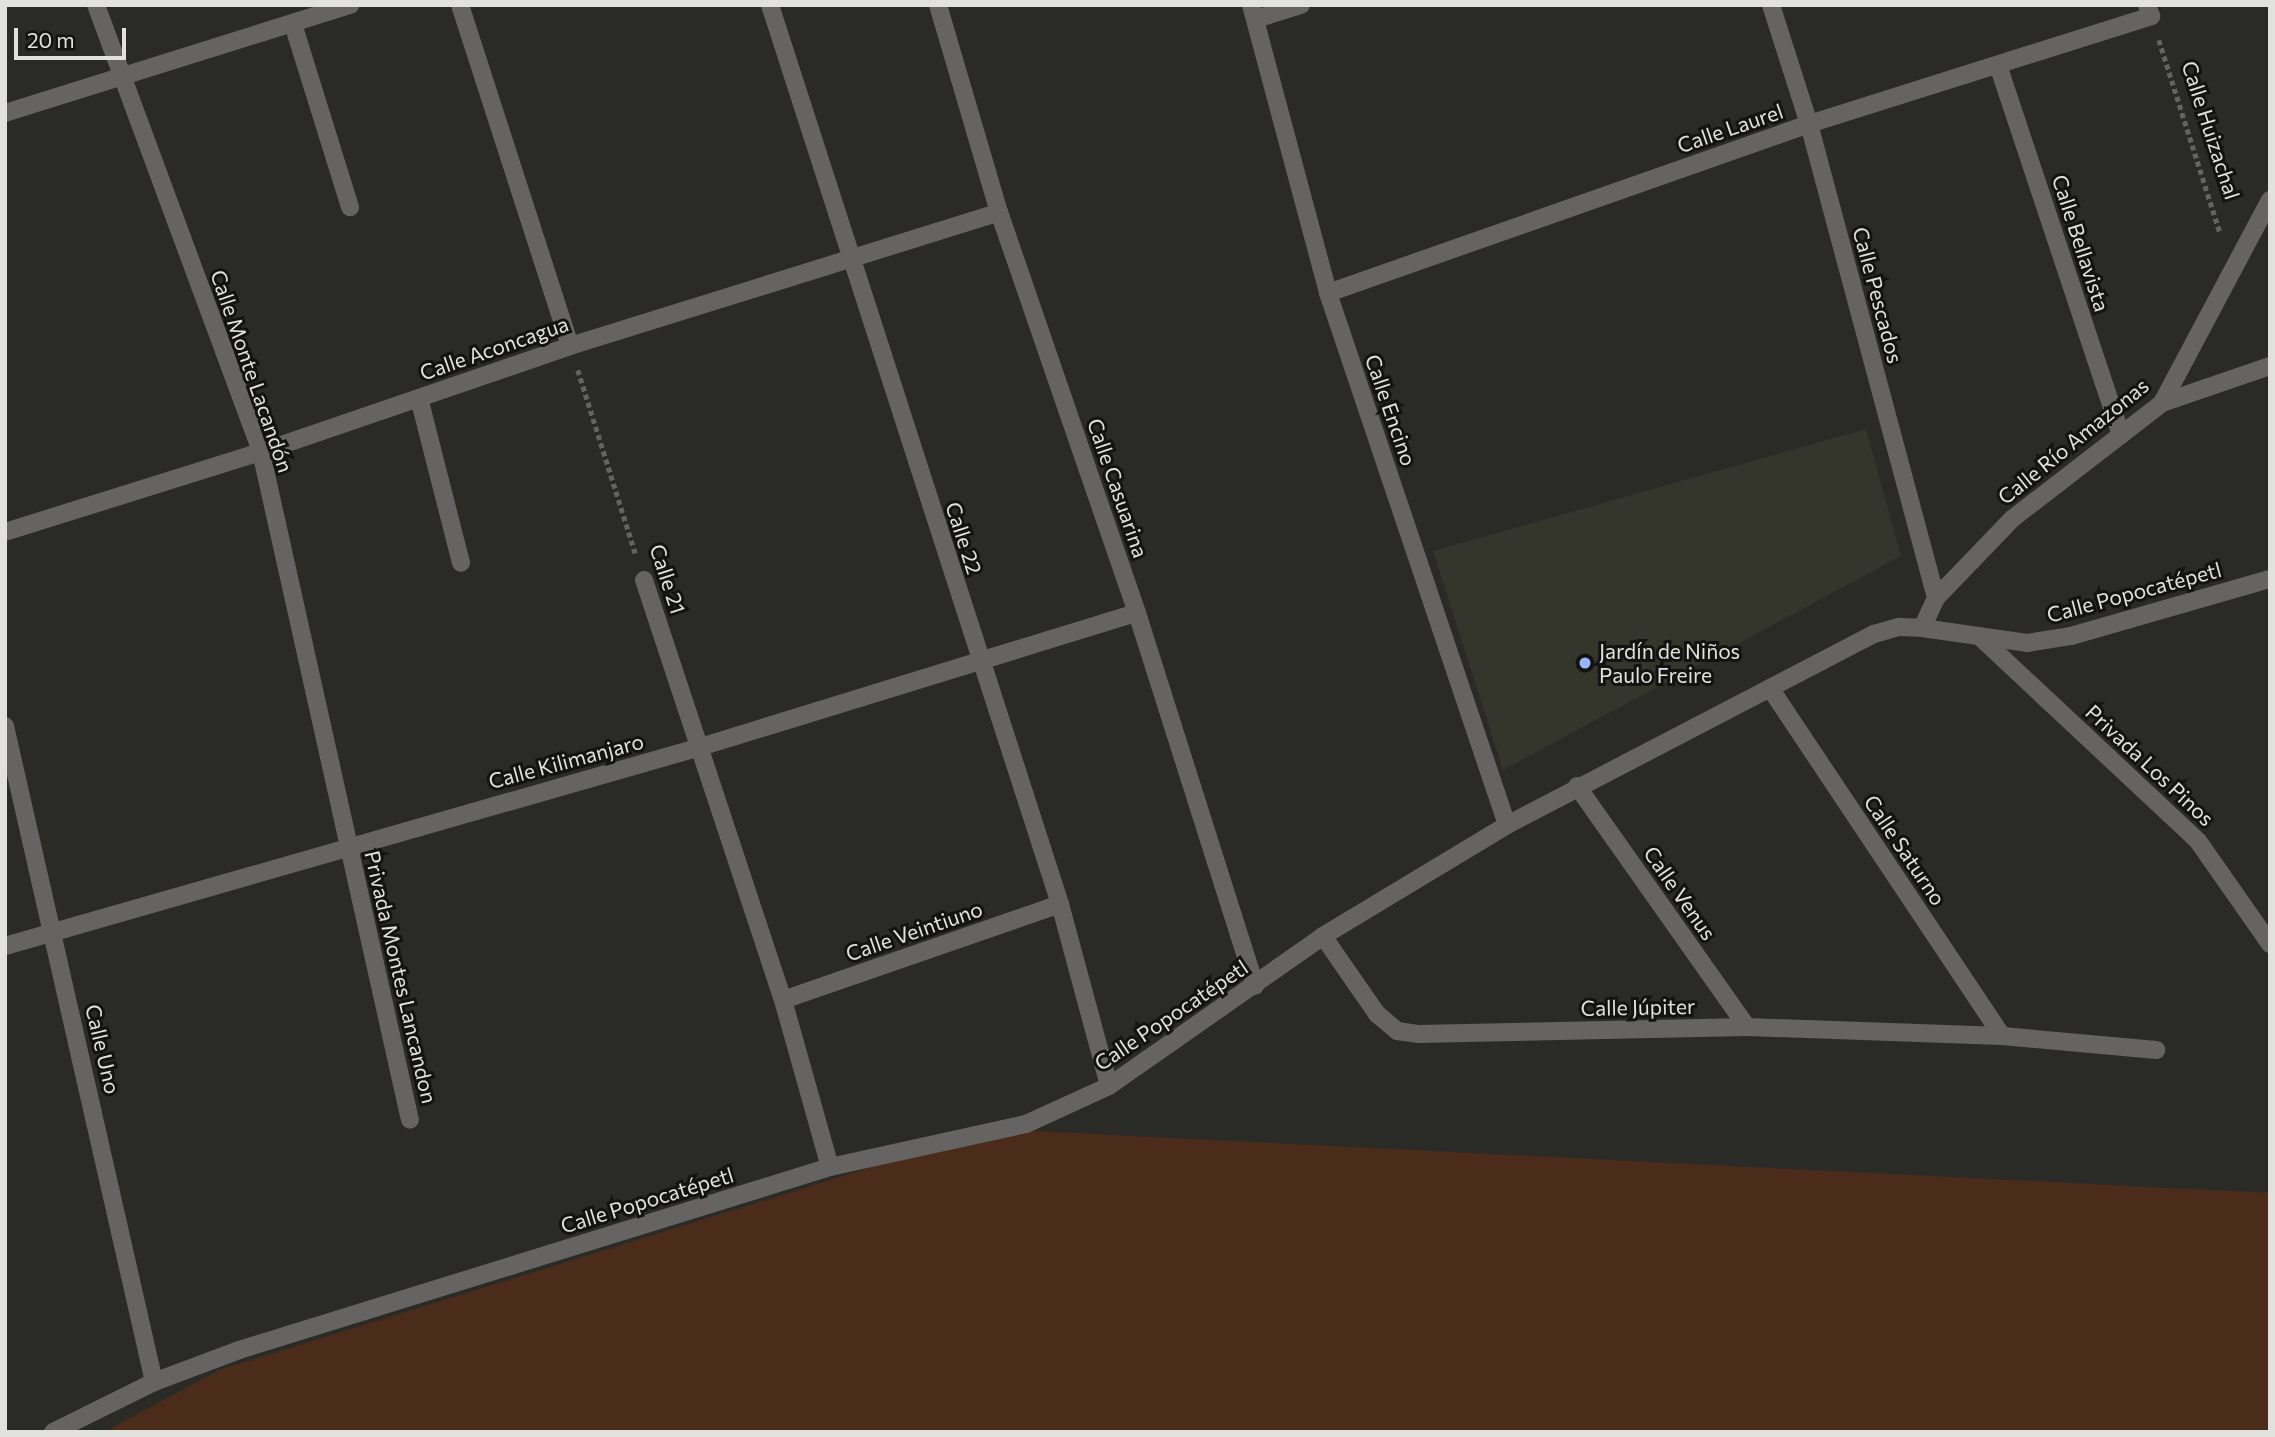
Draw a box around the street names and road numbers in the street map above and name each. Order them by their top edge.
street label: Calle Huizachal [2177,58,2245,202]
street label: Calle Laurel [1674,98,1786,158]
street label: Calle Bellavista [2047,171,2115,315]
street label: Calle Pescados [1848,224,1908,366]
street label: Calle Monte Lacandón [206,266,298,476]
street label: Calle Aconcagua [416,311,572,385]
street label: Calle Encino [1360,351,1422,469]
street label: Calle Río Amazonas [1993,373,2153,509]
street label: Calle Casuarina [1082,415,1154,561]
street label: Calle 22 [941,499,987,577]
street label: Calle 21 [645,541,691,617]
street label: Calle Popocatépetl [2044,557,2224,627]
street label: Privada Los Pinos [2081,699,2219,831]
street label: Calle Kilimanjaro [486,728,646,794]
street label: Calle Saturno [1859,790,1951,910]
street label: Calle Venus [1639,841,1721,945]
street label: Privada Montes Lancandon [360,848,442,1106]
street label: Calle Veintiuno [842,896,986,966]
street label: Calle Popocatépetl [1089,954,1253,1076]
street label: Calle Júpiter [1580,993,1696,1021]
street label: Calle Uno [80,1002,126,1096]
street label: Calle Popocatépetl [557,1162,737,1238]

